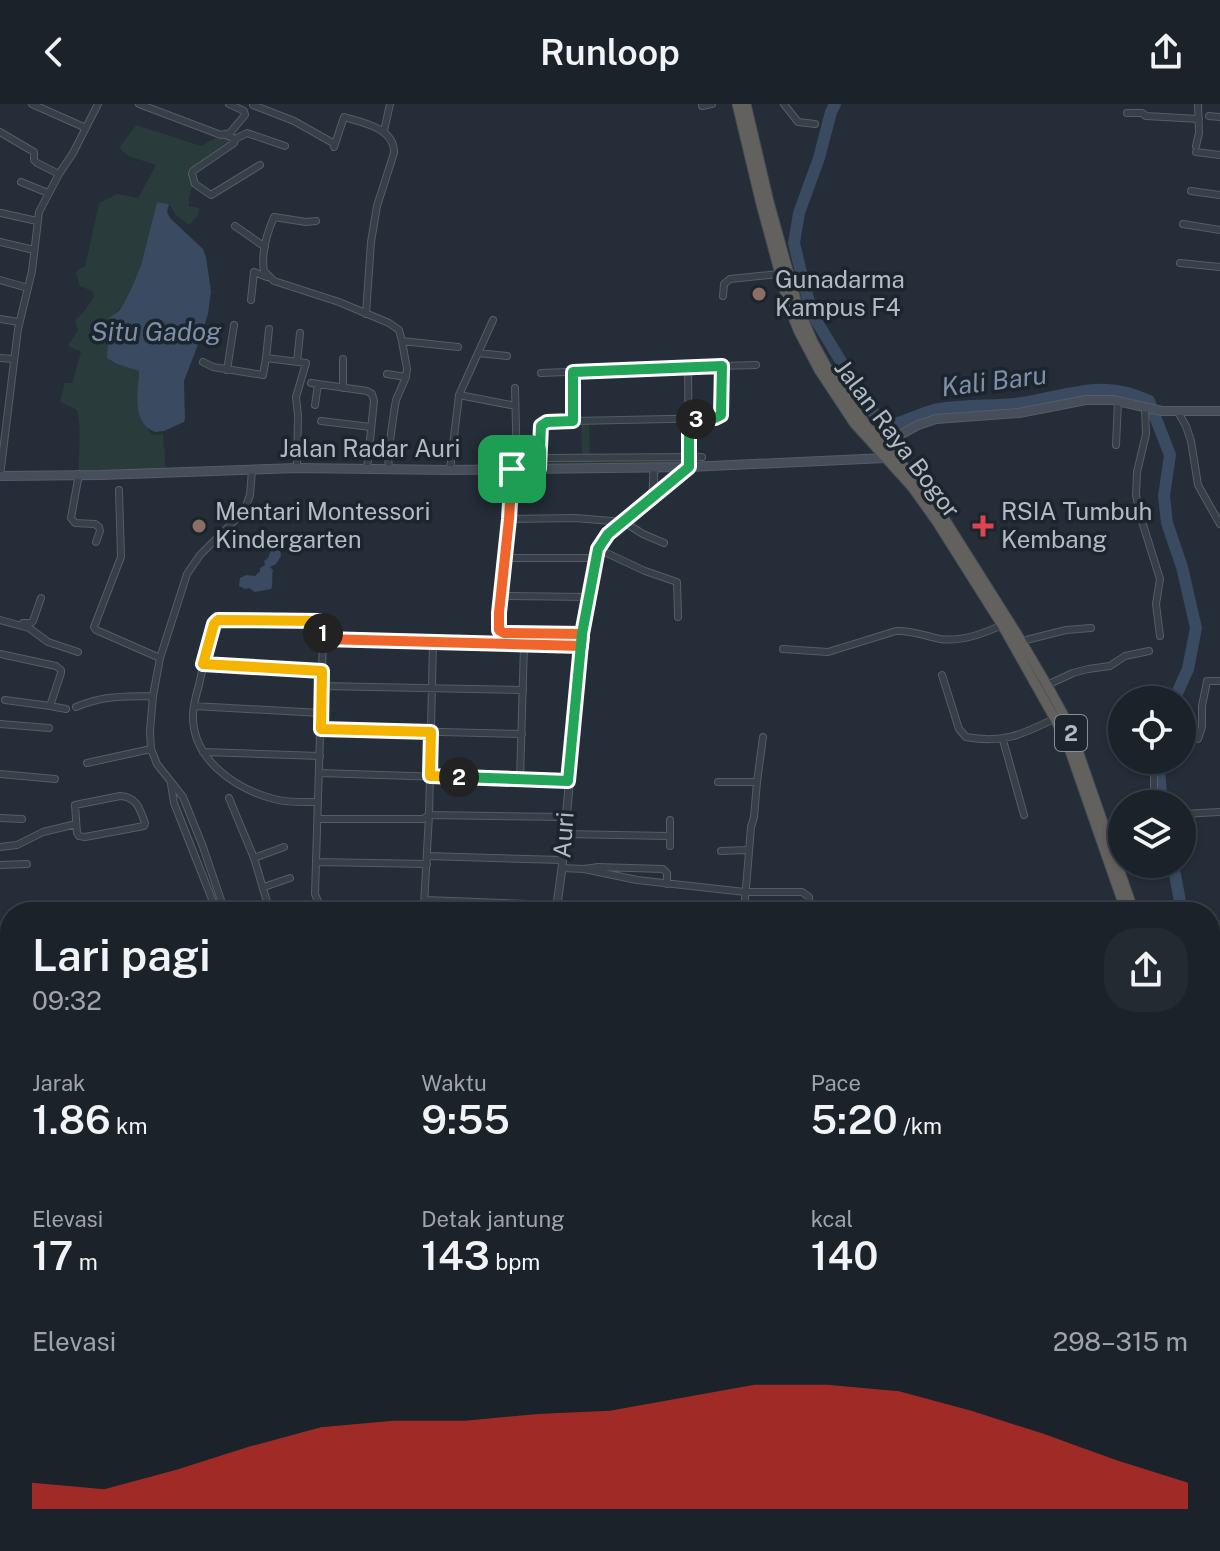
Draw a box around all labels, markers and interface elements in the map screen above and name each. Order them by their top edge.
icon: back [32,30,76,74]
icon: share [1144,30,1188,74]
text: Runloop [540,31,680,73]
place label: Gunadarma Kampus F4 [775,265,905,321]
marker: Gunadarma Kampus F4 [750,285,768,303]
water label: Situ Gadog [91,316,222,347]
street label: Jalan Raya Bogor [829,354,966,523]
water label: Kali Baru [939,359,1048,402]
pin: 3 [676,399,716,439]
text: 3 [689,406,703,432]
street label: Jalan Radar Auri [279,434,461,462]
pin [478,435,546,503]
icon: arrive [490,447,534,491]
place label: Mentari Montessori Kindergarten [215,497,430,553]
place label: RSIA Tumbuh Kembang [1001,497,1152,553]
marker: RSIA Tumbuh Kembang [972,515,994,537]
marker: Mentari Montessori Kindergarten [190,517,208,535]
pin: 1 [303,613,343,653]
text: 1 [318,620,328,646]
map controls [1108,686,1196,878]
button: locate [1108,686,1196,774]
road number: 2 [1055,715,1087,751]
pin: 2 [439,757,479,797]
text: 2 [452,764,466,790]
button: layers [1108,790,1196,878]
street label: Auri [547,811,579,859]
button: share [1104,928,1188,1012]
text: Lari pagi [32,929,211,981]
text: 09:32 [32,985,102,1016]
text: Jarak [32,1070,85,1096]
text: Waktu [421,1070,487,1096]
text: Pace [811,1070,861,1096]
text: 1.86 [32,1096,111,1143]
text: 9:55 [421,1096,510,1143]
text: 5:20 [811,1096,898,1143]
text: km [111,1113,147,1139]
text: /km [898,1113,942,1139]
text: Elevasi [32,1206,103,1232]
text: Detak jantung [421,1206,565,1232]
text: kcal [811,1206,853,1232]
text: 17 [32,1232,73,1279]
text: 143 [421,1232,490,1279]
text: 140 [811,1232,878,1279]
text: m [73,1249,98,1275]
text: bpm [490,1249,540,1275]
text: Elevasi [32,1326,116,1357]
text: 298–315 m [1053,1326,1188,1357]

